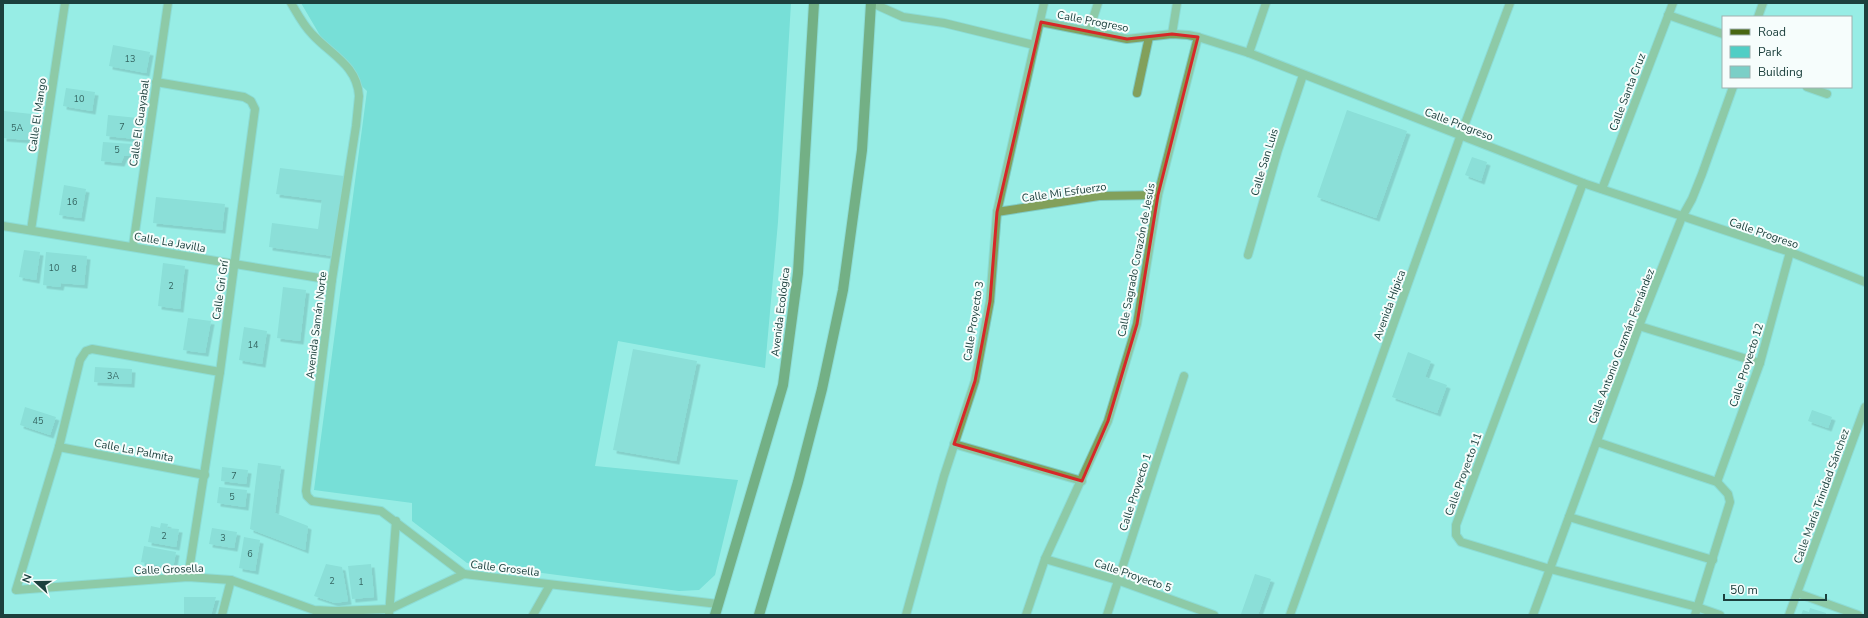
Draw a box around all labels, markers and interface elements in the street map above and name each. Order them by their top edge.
street label: Calle Progreso [1056,7,1130,36]
legend [1722,16,1852,88]
text: Road [1758,24,1786,40]
text: Park [1758,44,1783,60]
street label: Calle Santa Cruz [1606,51,1649,133]
house number: 13 [125,53,135,65]
text: Building [1758,64,1803,80]
street label: Calle El Mango [25,77,50,153]
street label: Calle El Guayabal [126,78,153,167]
house number: 10 [74,93,84,105]
street label: Calle Progreso [1422,104,1495,144]
house number: 7 [119,121,125,133]
house number: 5A [11,122,23,134]
street label: Calle San Luis [1247,127,1282,198]
house number: 5 [114,144,120,156]
street label: Calle Mi Esfuerzo [1021,179,1107,206]
street label: Calle Sagrado Corazón de Jesús [1114,182,1159,338]
house number: 16 [67,196,77,208]
street label: Calle Progreso [1727,215,1801,252]
street label: Calle La Javilla [133,229,207,256]
street label: Calle Gri Grí [209,258,232,321]
house number: 10 [49,262,59,274]
house number: 8 [71,263,77,275]
street label: Avenida Ecológica [768,266,793,357]
street label: Calle Antonio Guzmán Fernández [1585,266,1658,426]
street label: Avenida Hípica [1370,268,1409,342]
street label: Avenida Samán Norte [302,270,331,380]
house number: 2 [168,280,174,292]
street label: Calle Proyecto 3 [960,280,987,362]
street label: Calle Proyecto 12 [1726,321,1767,409]
house number: 14 [248,339,259,351]
house number: 3A [107,370,119,382]
house number: 45 [33,415,43,427]
street label: Calle María Trinidad Sánchez [1790,427,1853,566]
street label: Calle Proyecto 11 [1441,431,1485,518]
street label: Calle La Palmita [93,435,175,466]
street label: Calle Proyecto 1 [1116,451,1155,533]
house number: 7 [231,470,237,482]
house number: 5 [229,491,235,503]
house number: 2 [161,530,167,542]
house number: 3 [220,532,226,544]
house number: 6 [247,548,253,560]
street label: Calle Proyecto 5 [1092,555,1174,596]
street label: Calle Grosella [469,557,541,580]
street label: Calle Grosella [134,561,204,578]
north arrow [16,562,56,602]
text: N [19,572,36,585]
house number: 2 [329,575,335,587]
house number: 1 [358,576,364,588]
scale bar [1724,576,1826,602]
text: 50 m [1730,582,1758,598]

